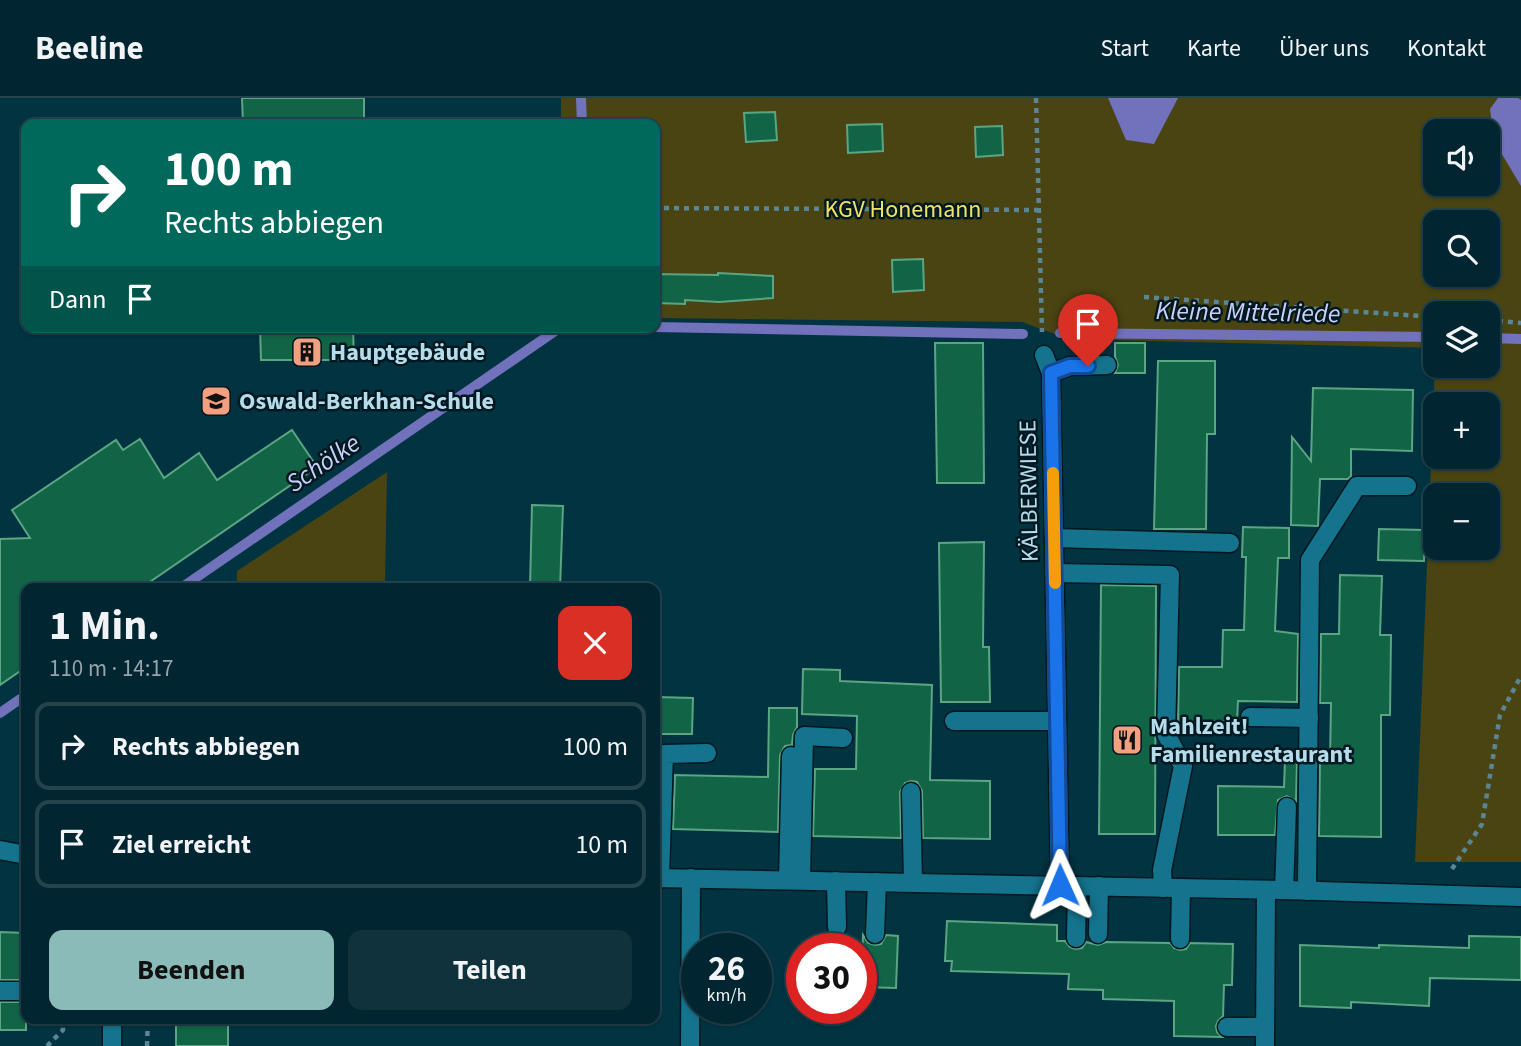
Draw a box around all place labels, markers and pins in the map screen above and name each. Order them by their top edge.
pin [1058,294,1118,366]
building icon: Hauptgebäude [290,335,324,369]
place label: Hauptgebäude [330,335,485,370]
school or university icon: Oswald-Berkhan-Schule [199,384,233,418]
place label: Oswald-Berkhan-Schule [239,384,494,419]
place label: Mahlzeit! Familienrestaurant [1150,709,1352,772]
restaurant icon: Mahlzeit! Familienrestaurant [1110,723,1144,757]

